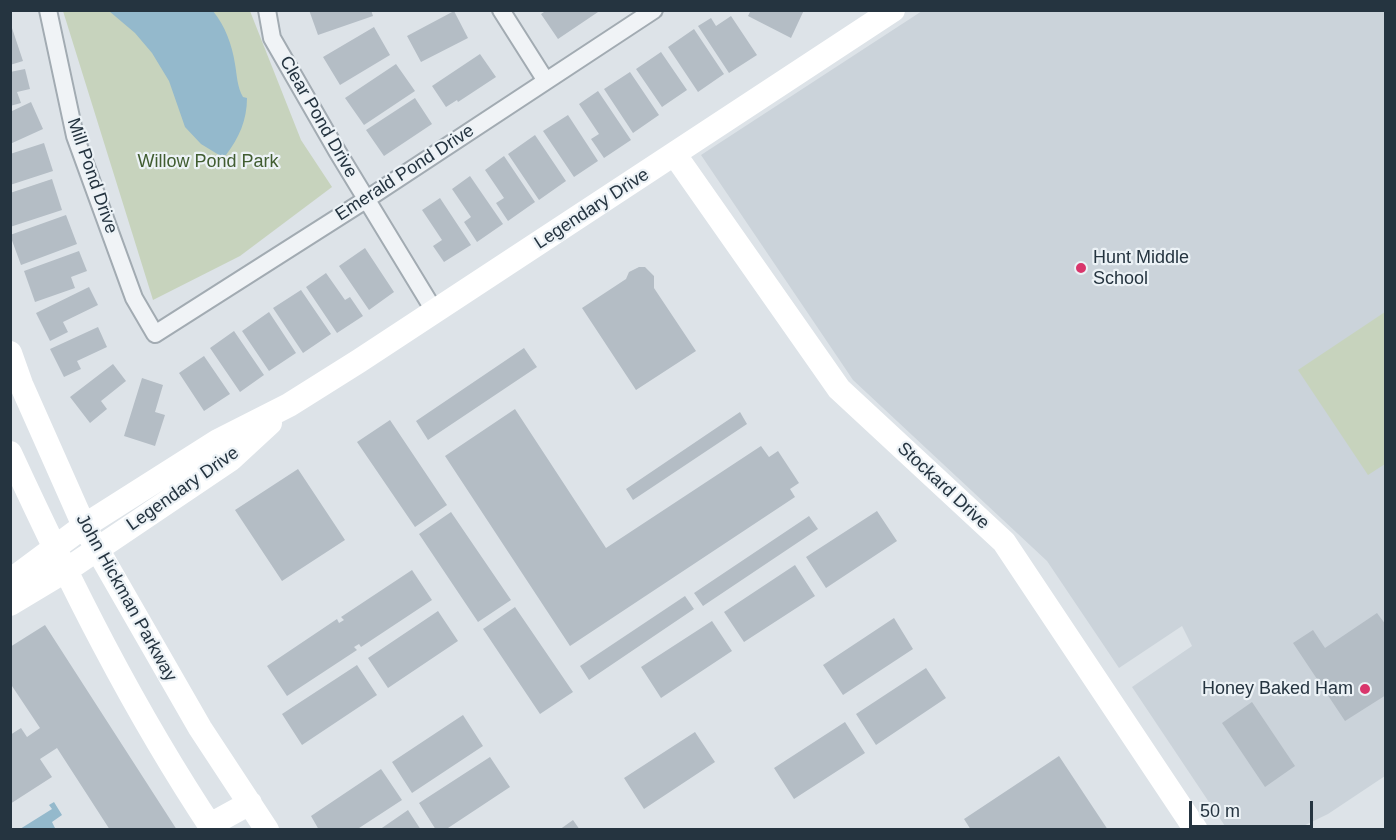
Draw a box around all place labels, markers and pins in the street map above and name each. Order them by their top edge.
place label: Hunt Middle School [1093,247,1189,290]
marker: Hunt Middle School [1074,261,1088,275]
place label: Honey Baked Ham [1202,678,1353,700]
marker: Honey Baked Ham [1358,682,1372,696]

